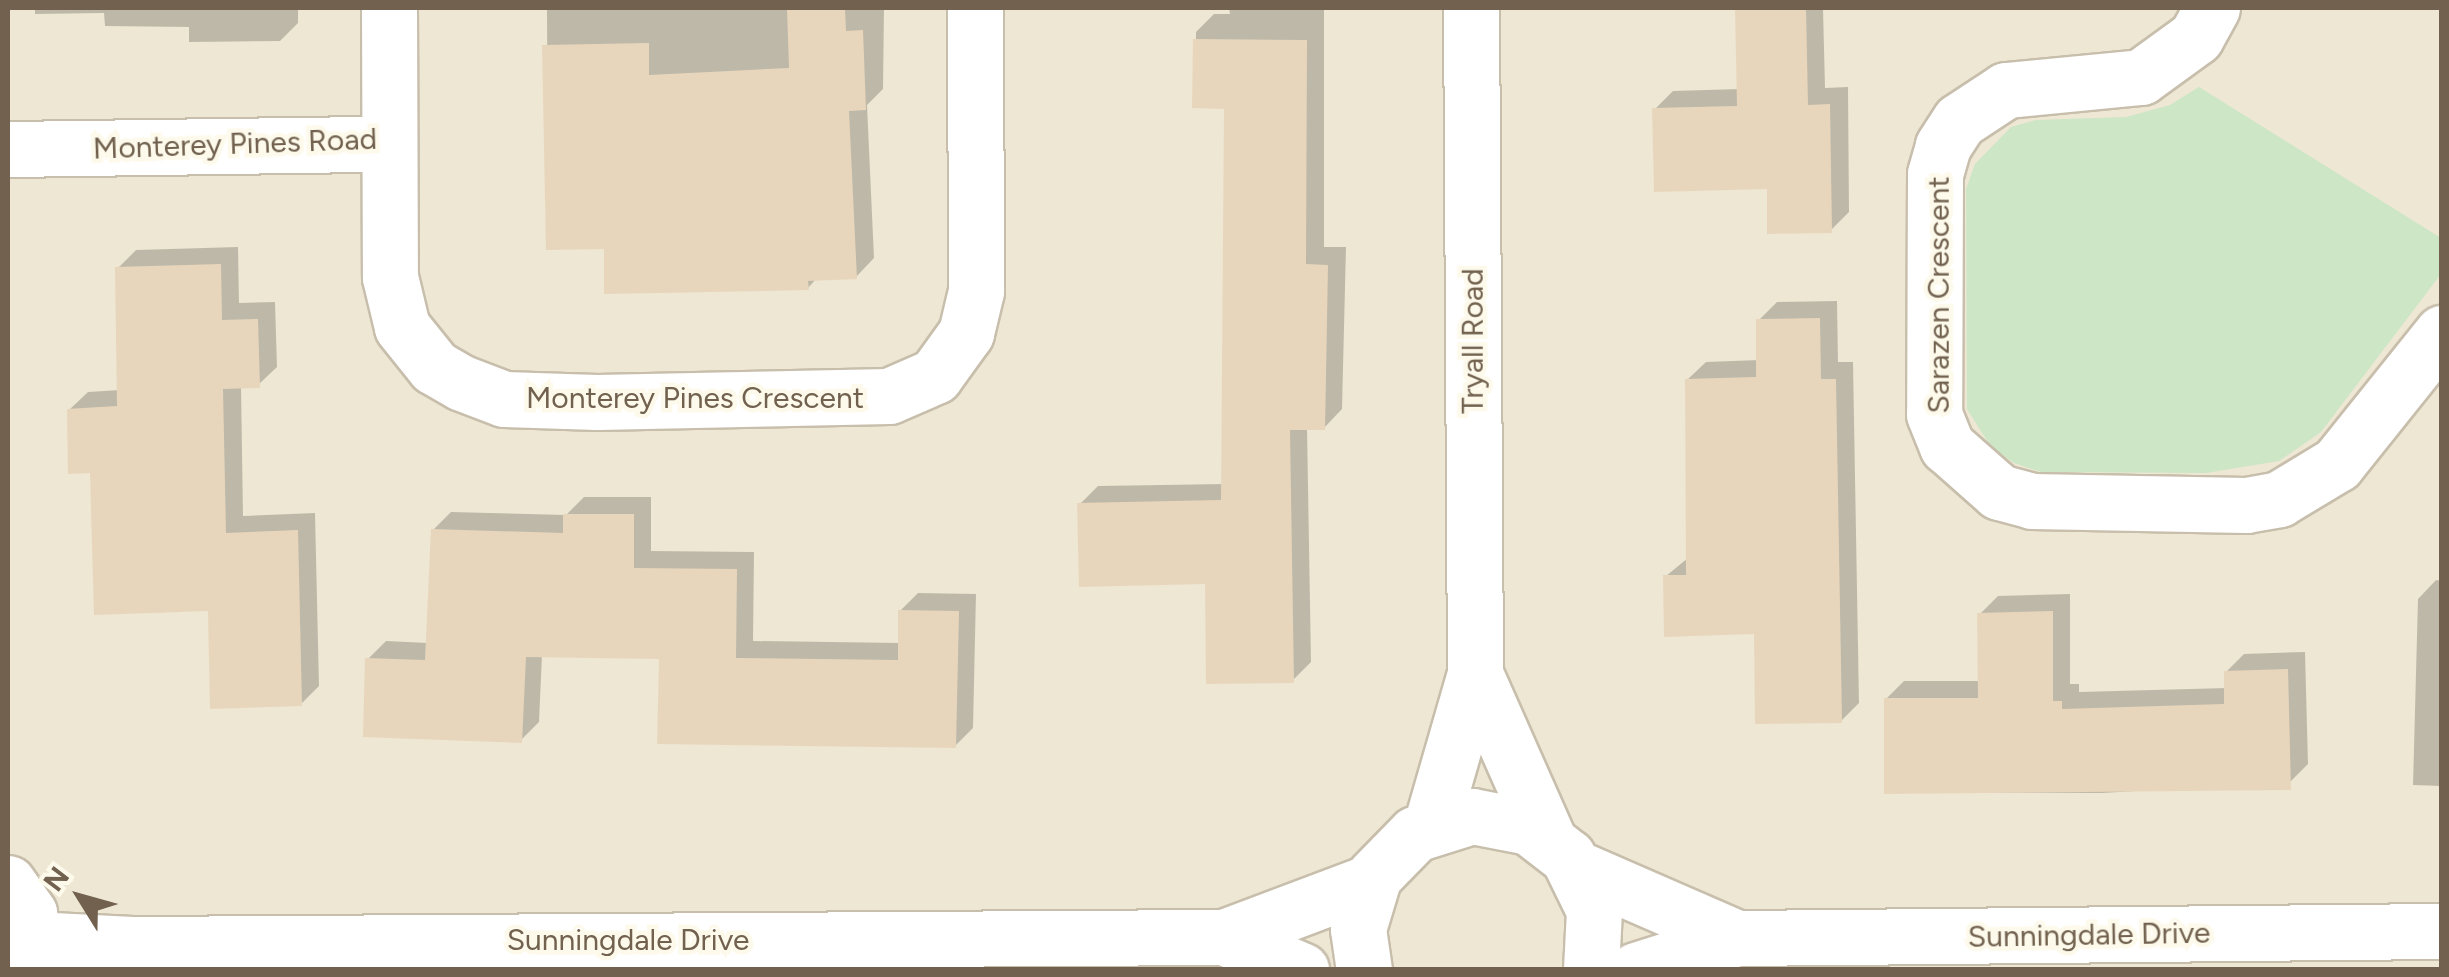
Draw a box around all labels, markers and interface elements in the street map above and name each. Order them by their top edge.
street label: Monterey Pines Road [92,121,378,167]
street label: Sarazen Crescent [1921,176,1957,414]
street label: Tryall Road [1455,268,1491,414]
street label: Monterey Pines Crescent [526,380,864,416]
north arrow [30,847,130,947]
text: N [36,860,76,898]
street label: Sunningdale Drive [1967,915,2211,955]
street label: Sunningdale Drive [507,922,749,958]

